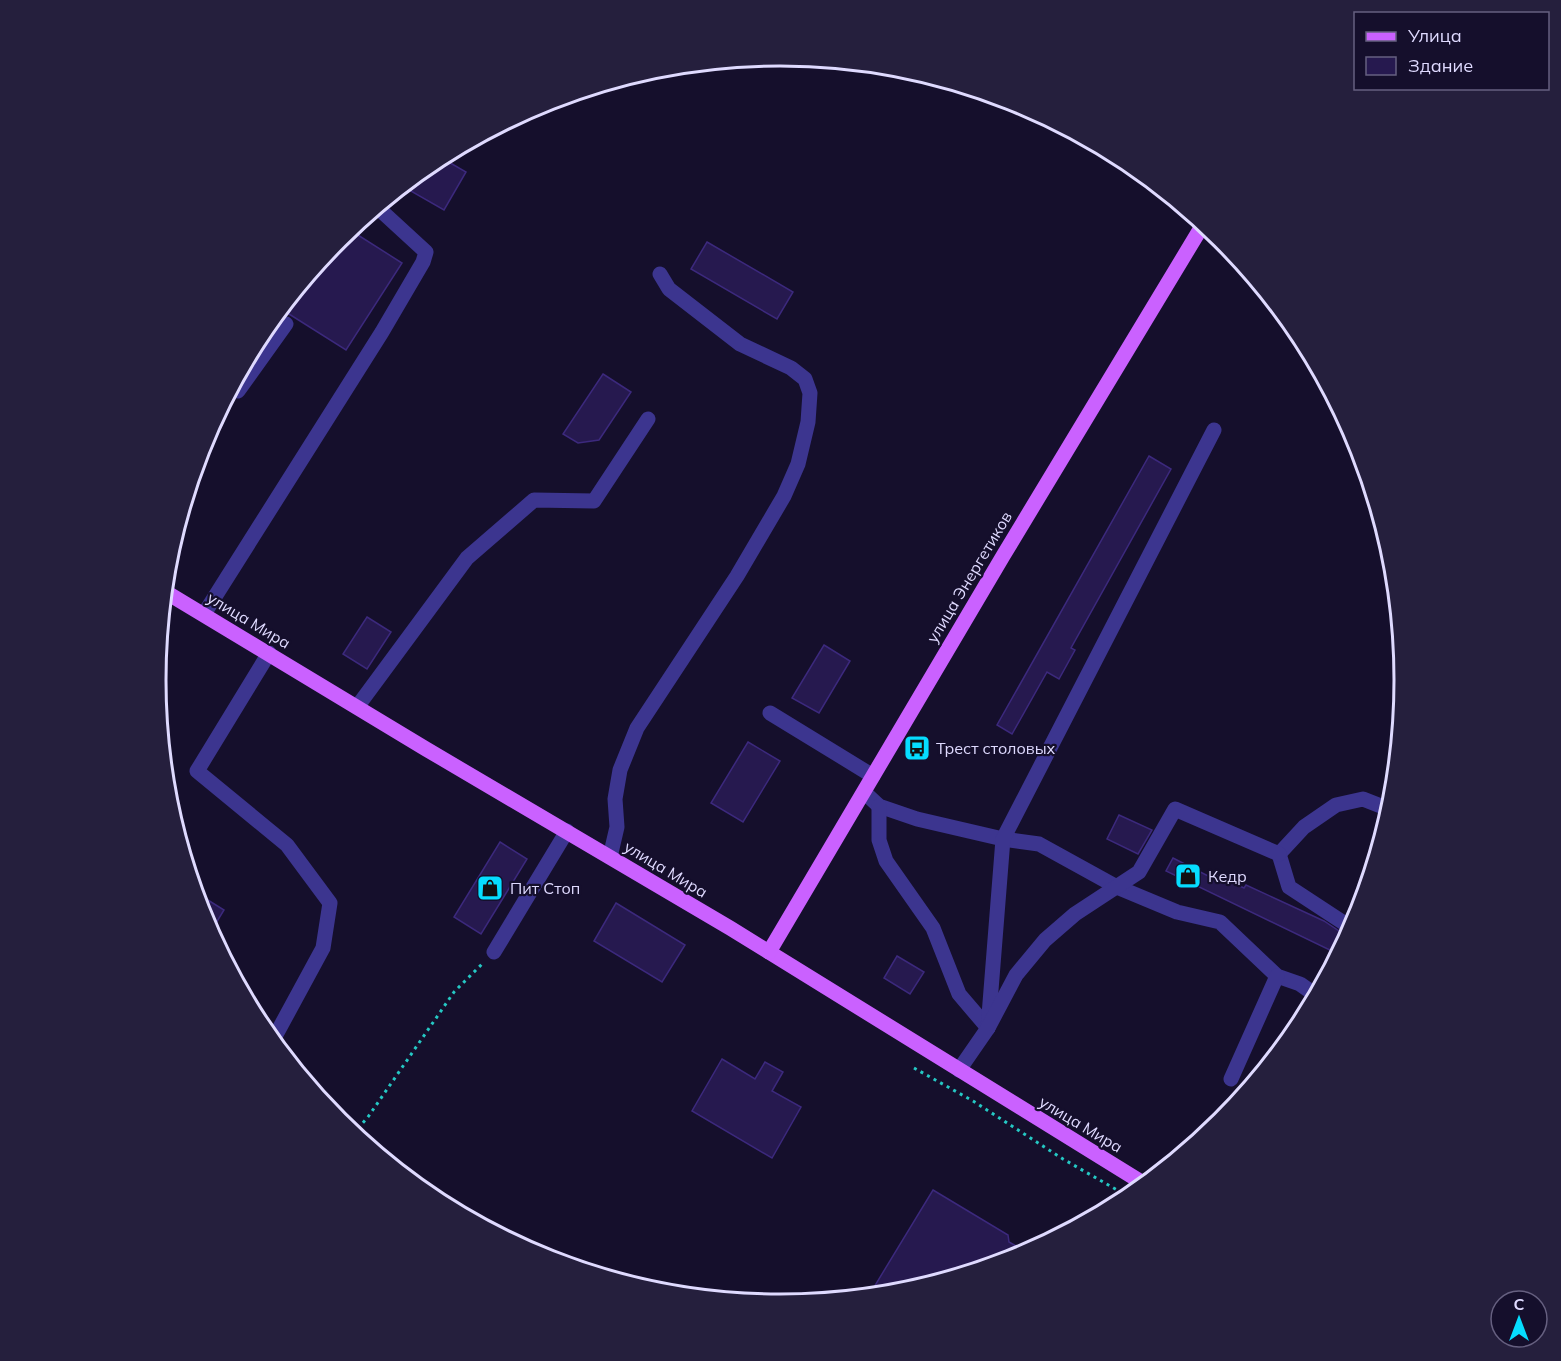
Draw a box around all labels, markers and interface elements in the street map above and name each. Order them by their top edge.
legend [1354,12,1549,90]
text: Улица [1407,24,1462,47]
text: Здание [1408,54,1473,77]
street label: улица Энергетиков [922,508,1016,646]
street label: улица Мира [204,587,294,653]
bus stop icon: Трест столовых [902,733,932,763]
place label: Трест столовых [936,738,1056,758]
street label: улица Мира [621,836,711,902]
shop icon: Кедр [1173,861,1203,891]
place label: Кедр [1208,866,1247,886]
shop icon: Пит Стоп [475,873,505,903]
place label: Пит Стоп [510,878,580,898]
street label: улица Мира [1036,1091,1126,1157]
north arrow [1489,1289,1549,1349]
text: С [1514,1294,1525,1314]

